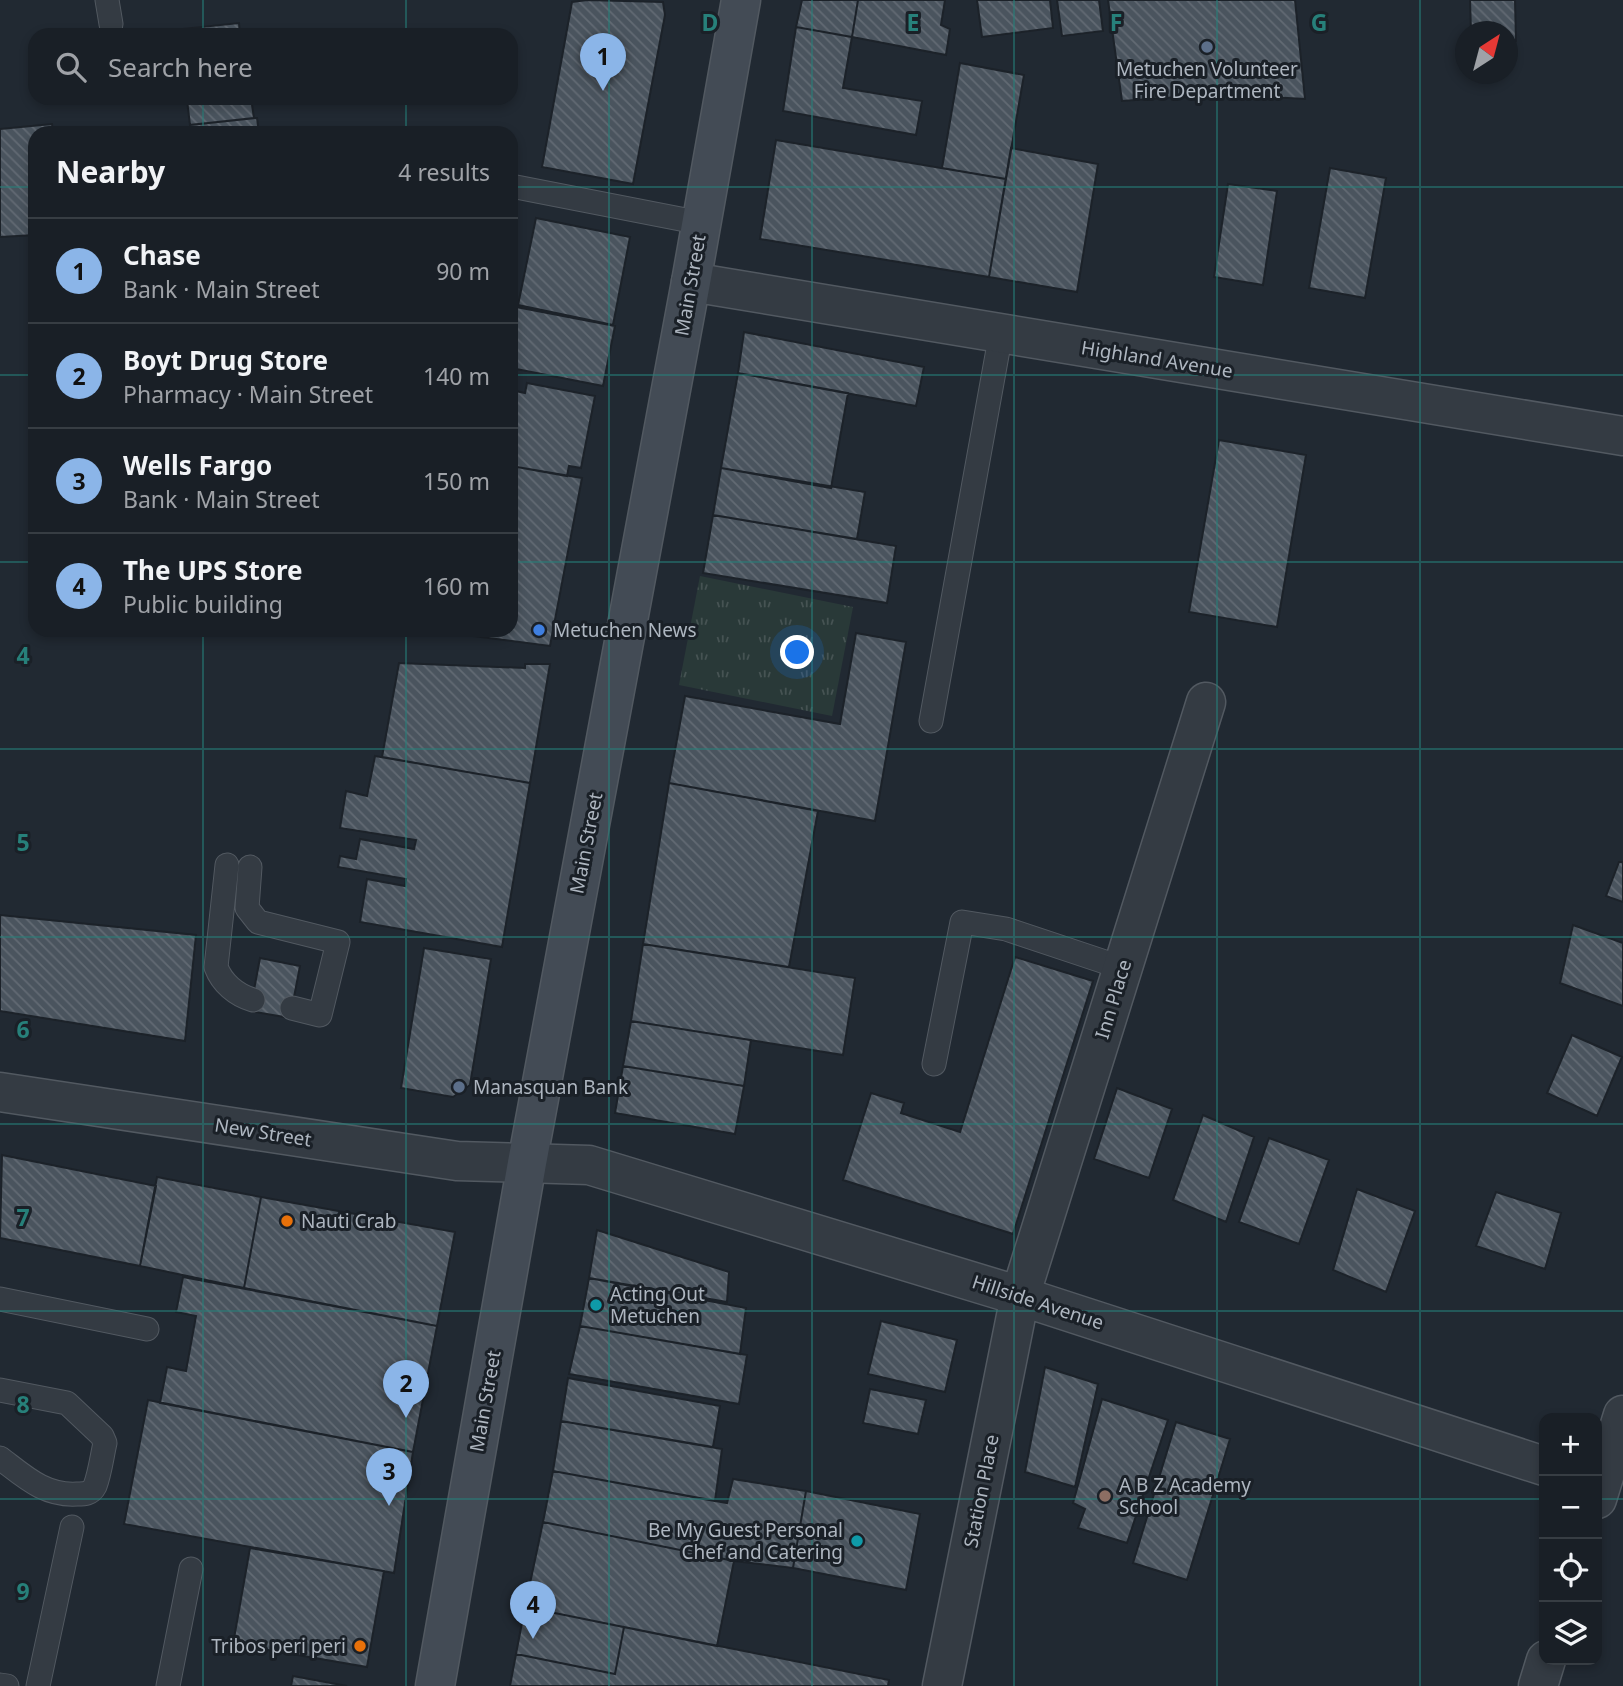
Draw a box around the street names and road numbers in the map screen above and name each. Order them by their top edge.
street label: Main Street [668,232,712,338]
street label: Highland Avenue [1079,334,1235,384]
street label: Main Street [563,790,609,896]
street label: Inn Place [1089,956,1137,1042]
street label: New Street [213,1112,313,1153]
street label: Hillside Avenue [969,1268,1107,1336]
street label: Main Street [463,1348,507,1454]
street label: Station Place [957,1432,1005,1550]

